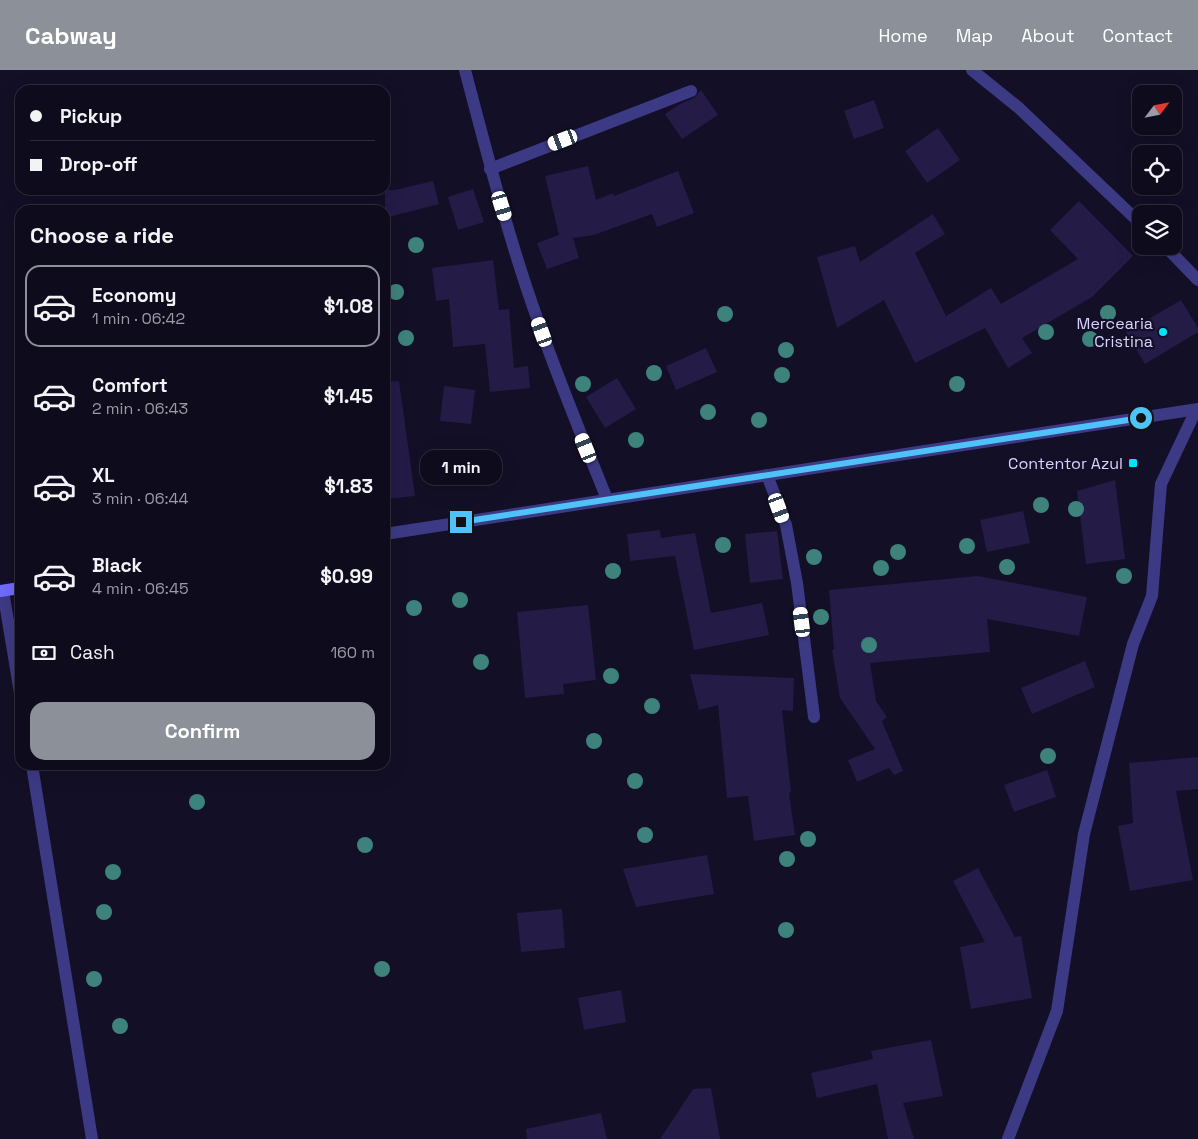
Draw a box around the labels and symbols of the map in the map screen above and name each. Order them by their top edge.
north arrow [1132,85,1182,135]
car [546,128,579,152]
car [490,189,513,223]
place label: Mercearia Cristina [1077,313,1153,352]
car [529,315,554,349]
marker: Mercearia Cristina [1157,326,1169,338]
route start [1130,407,1152,429]
car [573,431,598,465]
callout: 1 min [420,450,502,484]
place label: Contentor Azul [1008,453,1123,474]
marker: Contentor Azul [1127,457,1139,469]
car [766,491,791,525]
route end [450,511,472,533]
car [792,606,811,638]

